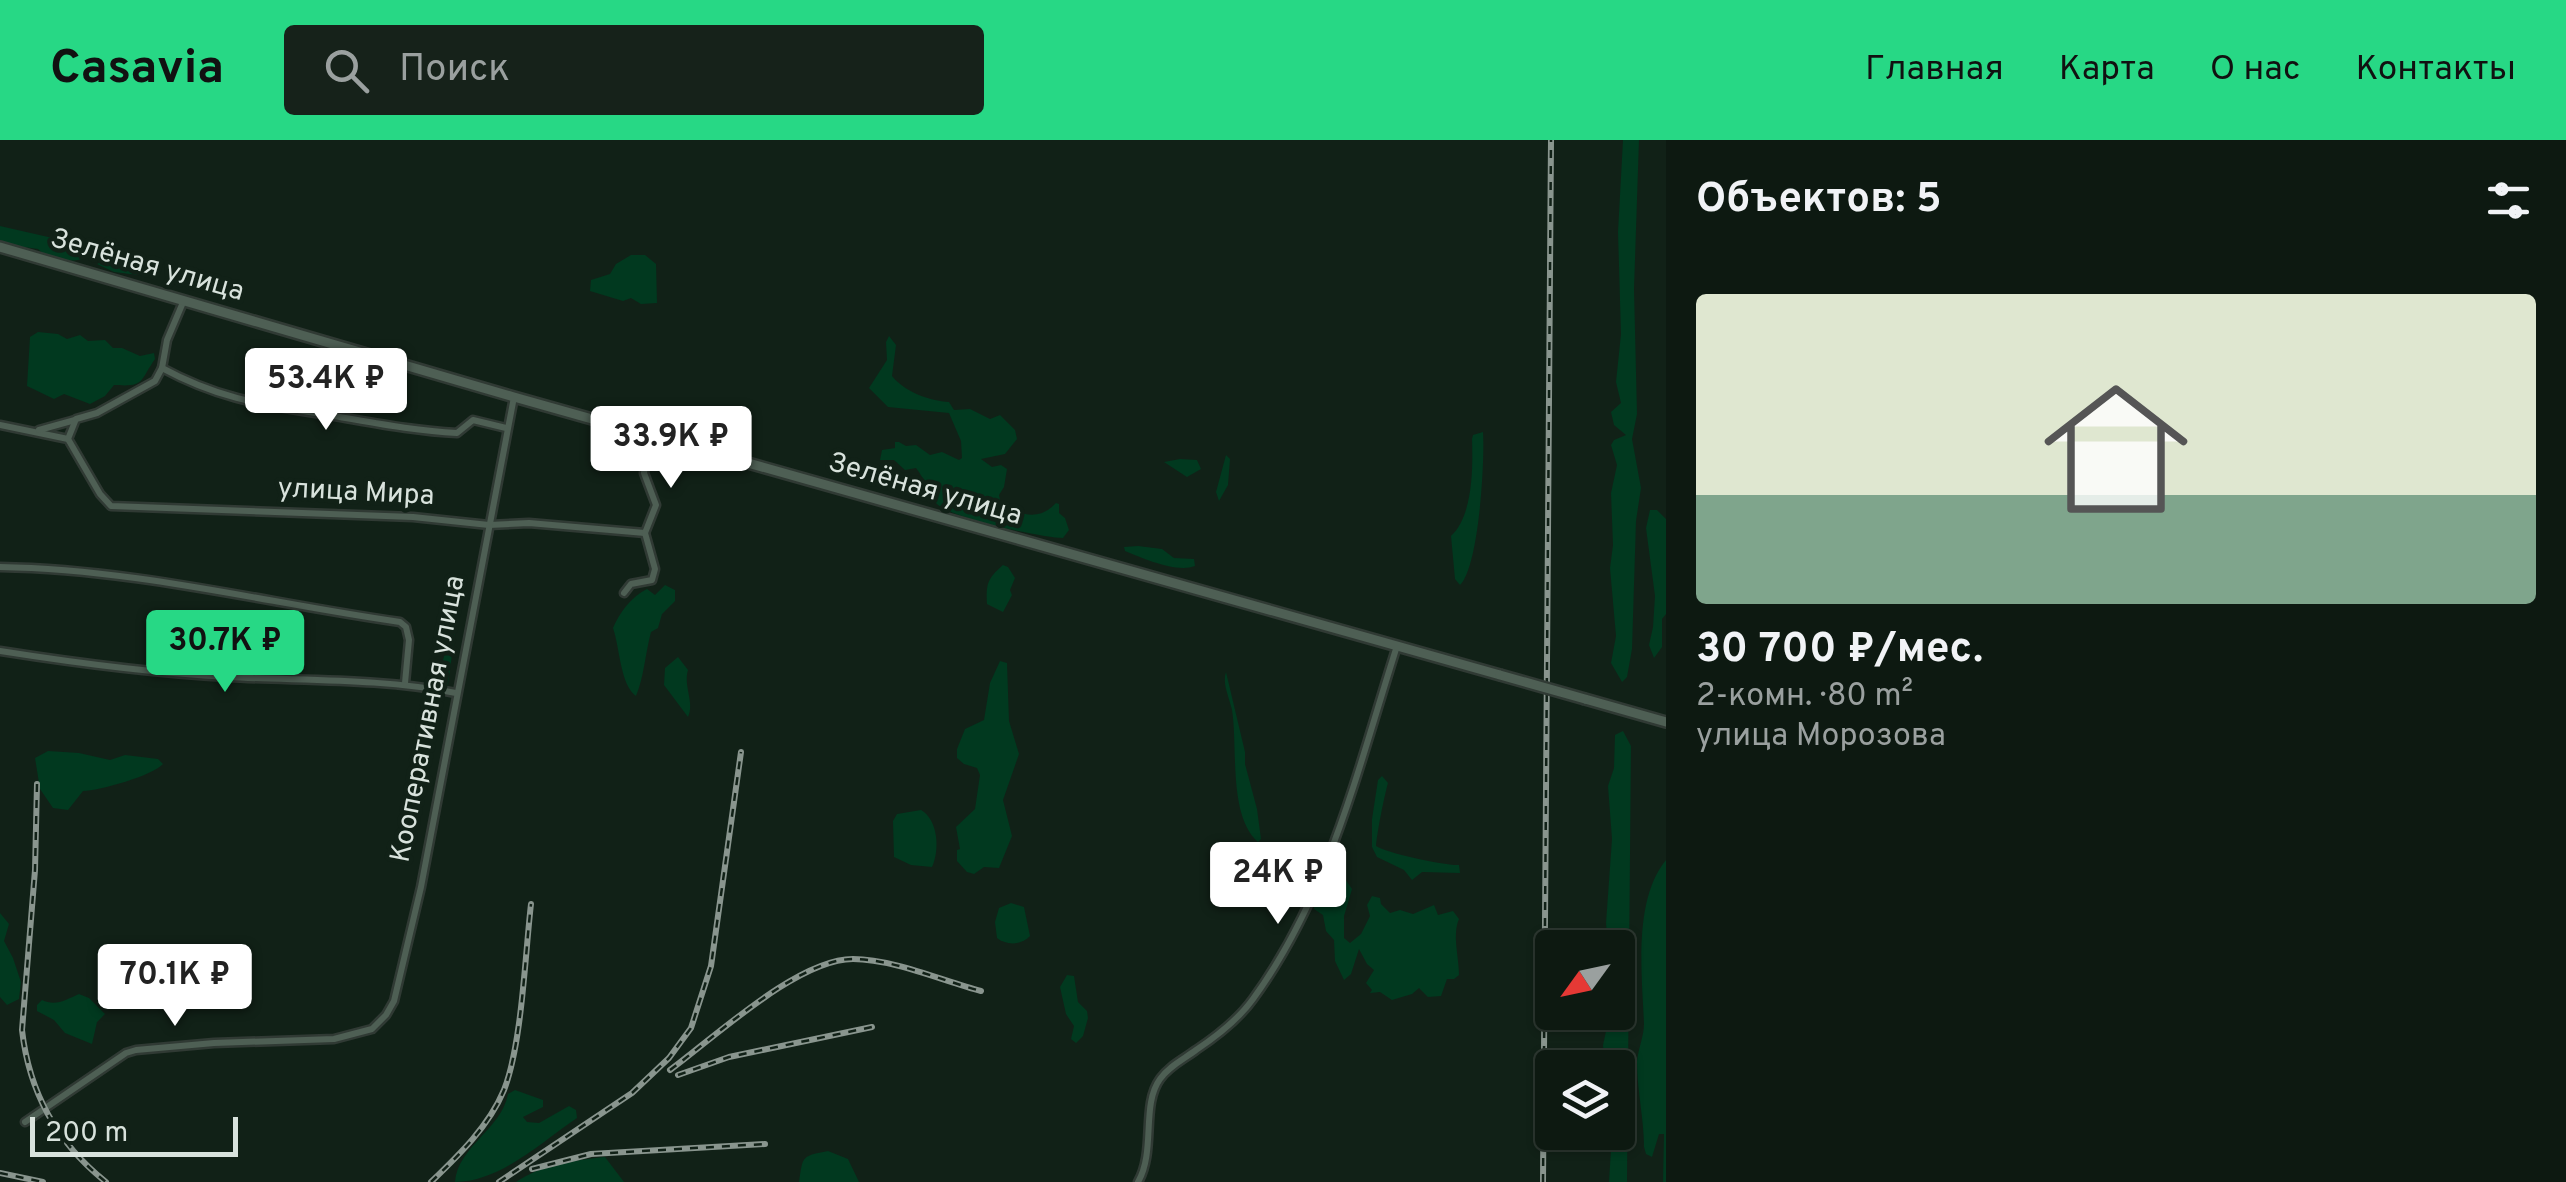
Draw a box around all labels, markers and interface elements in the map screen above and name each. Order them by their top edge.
search box [284,25,984,115]
text: Casavia [50,40,224,100]
icon: search [319,43,374,98]
text: Поиск [399,46,510,95]
text: Главная [1865,48,2004,92]
text: Карта [2059,48,2155,92]
text: О нас [2210,48,2301,92]
text: Контакты [2356,48,2516,92]
icon: filters [2481,173,2536,228]
text: Объектов: 5 [1696,174,1942,227]
street label: Зелёная улица [46,221,248,311]
pin: 53.4K ₽ [234,348,418,433]
icon: home [2026,359,2206,539]
text: 53.4K ₽ [267,360,385,400]
pin: 33.9K ₽ [579,406,763,491]
text: 33.9K ₽ [613,418,729,458]
street label: Зелёная улица [824,445,1026,535]
street label: улица Мира [277,471,435,515]
street label: Кооперативная улица [384,573,474,865]
pin: 30.7K ₽ [133,610,317,695]
text: 30.7K ₽ [168,622,282,662]
text: 30 700 ₽/мес. [1696,624,1983,677]
text: 2-комн. · 80 m² [1696,677,1913,717]
text: улица Морозова [1696,717,1946,757]
pin: 24K ₽ [1208,842,1348,927]
text: 24K ₽ [1232,854,1324,894]
north arrow [1535,930,1635,1030]
map controls [1535,930,1635,1150]
pin: 70.1K ₽ [83,944,267,1029]
text: 70.1K ₽ [120,956,230,996]
button: layers [1535,1050,1635,1150]
scale bar [30,1112,238,1156]
text: 200 m [45,1116,128,1152]

